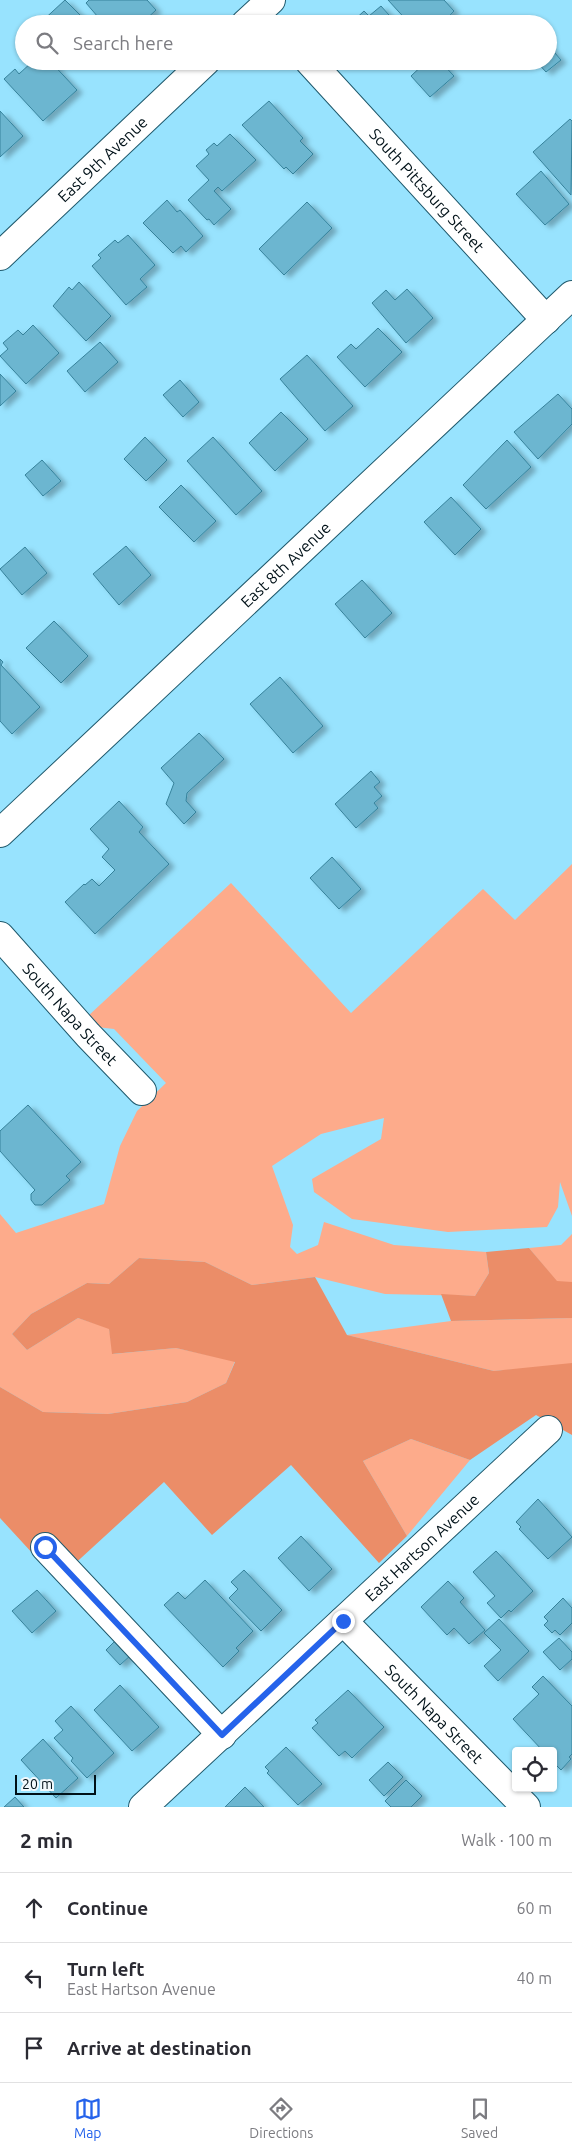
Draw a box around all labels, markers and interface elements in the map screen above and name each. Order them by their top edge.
search box [15,15,557,70]
icon: search [33,29,61,57]
text: Search here [73,32,173,54]
street label: East 9th Avenue [54,113,151,206]
street label: South Pittsburg Street [366,125,489,256]
street label: East 8th Avenue [237,518,334,611]
street label: South Napa Street [19,959,122,1069]
street label: East Hartson Avenue [361,1490,483,1605]
route start [34,1536,57,1559]
route end [332,1610,355,1633]
street label: South Napa Street [382,1660,487,1767]
map controls [512,1747,557,1792]
button: locate [512,1747,557,1792]
scale bar [15,1772,96,1795]
text: 20 m [22,1776,53,1792]
text: 2 min [20,1828,73,1852]
text: Walk · 100 m [461,1831,552,1849]
icon: ahead [20,1894,48,1922]
text: Continue [67,1897,148,1919]
text: 60 m [516,1899,552,1917]
text: Turn left [67,1958,145,1980]
icon: left [20,1964,48,1992]
text: 40 m [516,1969,552,1987]
text: East Hartson Avenue [67,1980,216,1998]
icon: arrive [20,2034,48,2062]
text: Arrive at destination [67,2037,252,2059]
tab: Map [74,2095,102,2141]
tab: Directions [249,2095,313,2141]
tab: Saved [461,2095,498,2141]

